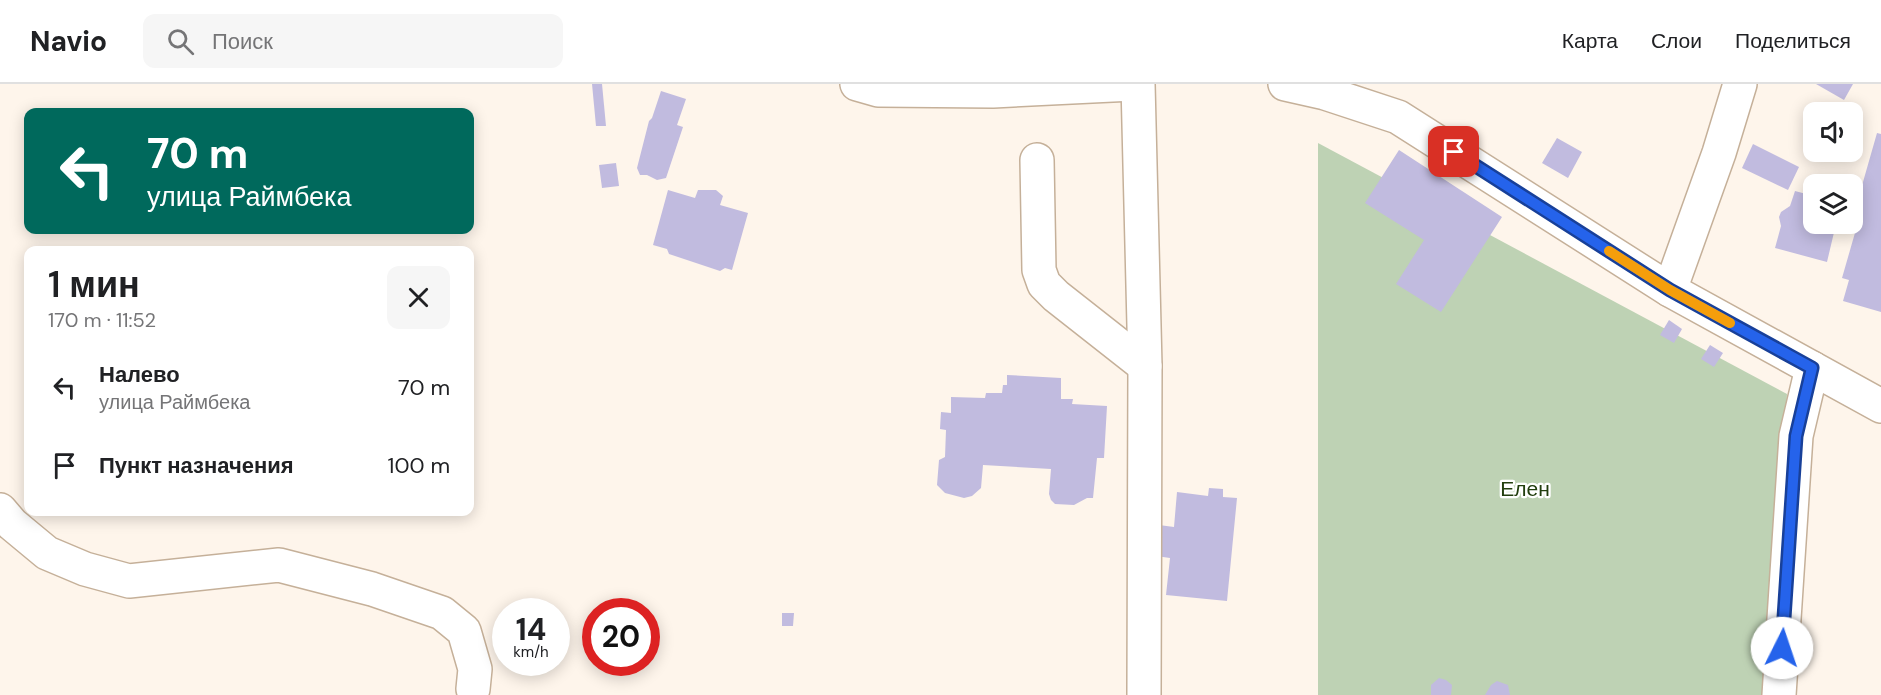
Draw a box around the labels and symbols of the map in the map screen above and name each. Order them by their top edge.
pin [1428,126,1479,177]
park label: Елен [1500,475,1550,503]
speed limit sign: 20 [582,598,660,676]
position arrow [1750,616,1814,680]

